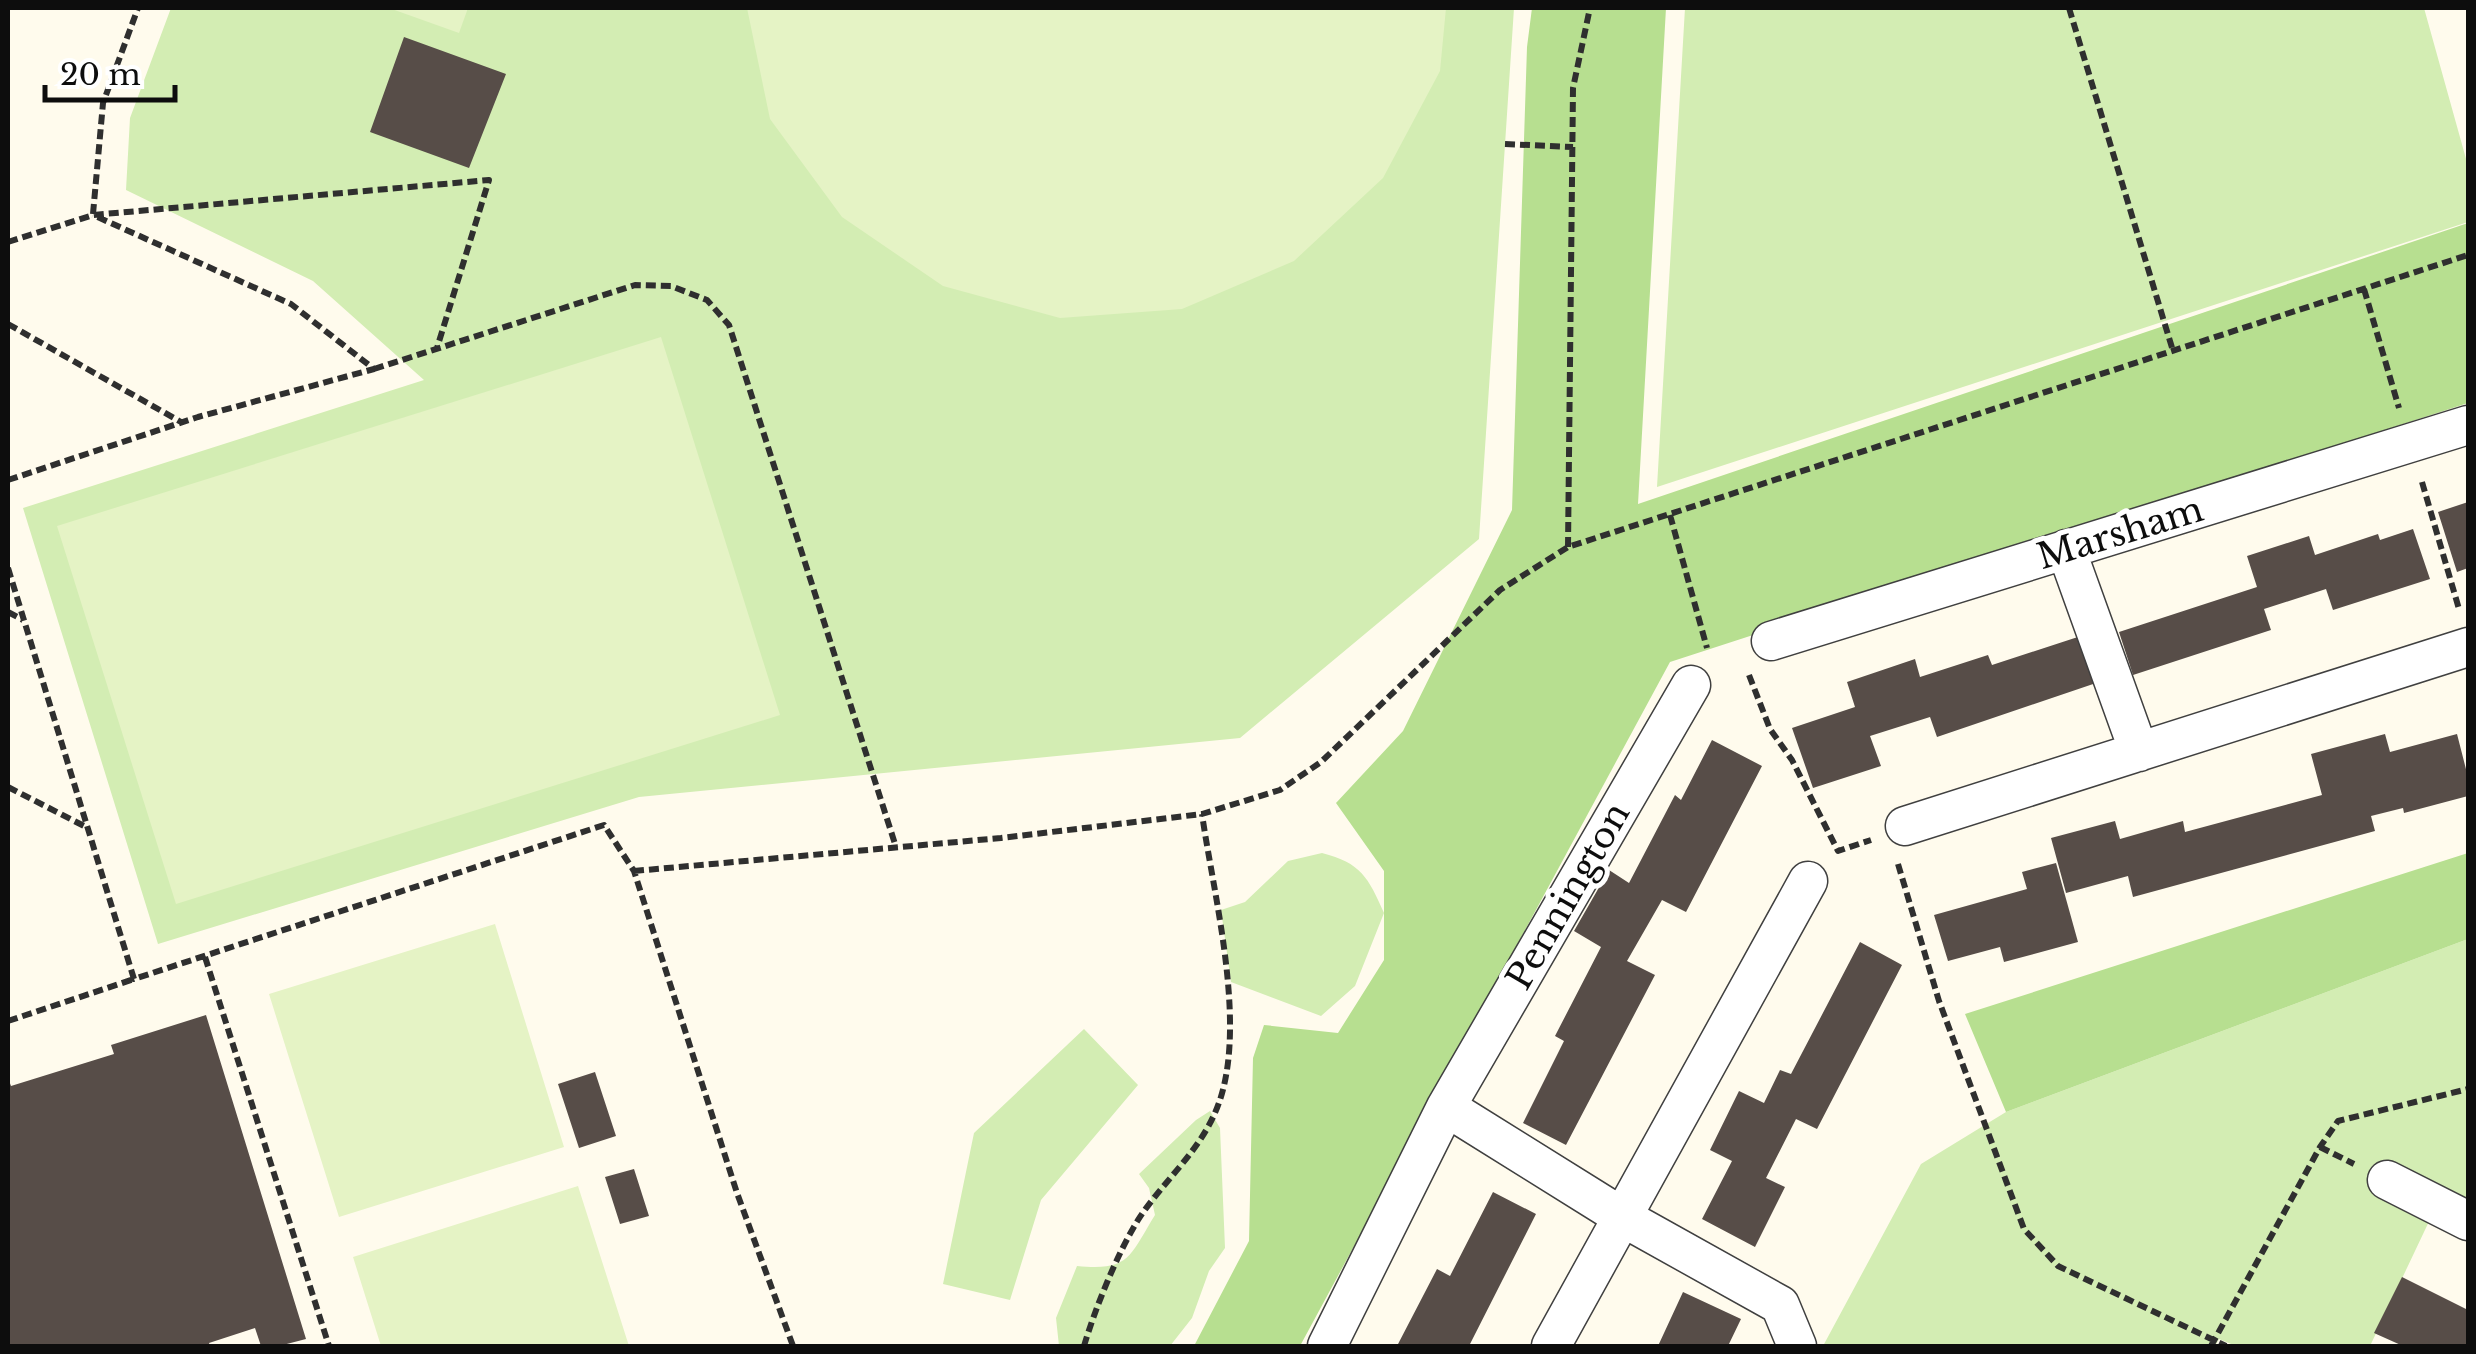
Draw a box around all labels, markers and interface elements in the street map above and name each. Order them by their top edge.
scale bar [45,40,175,102]
text: 20 m [60,56,141,93]
street label: Marsham [2032,487,2208,578]
street label: Pennington [1497,795,1638,997]

